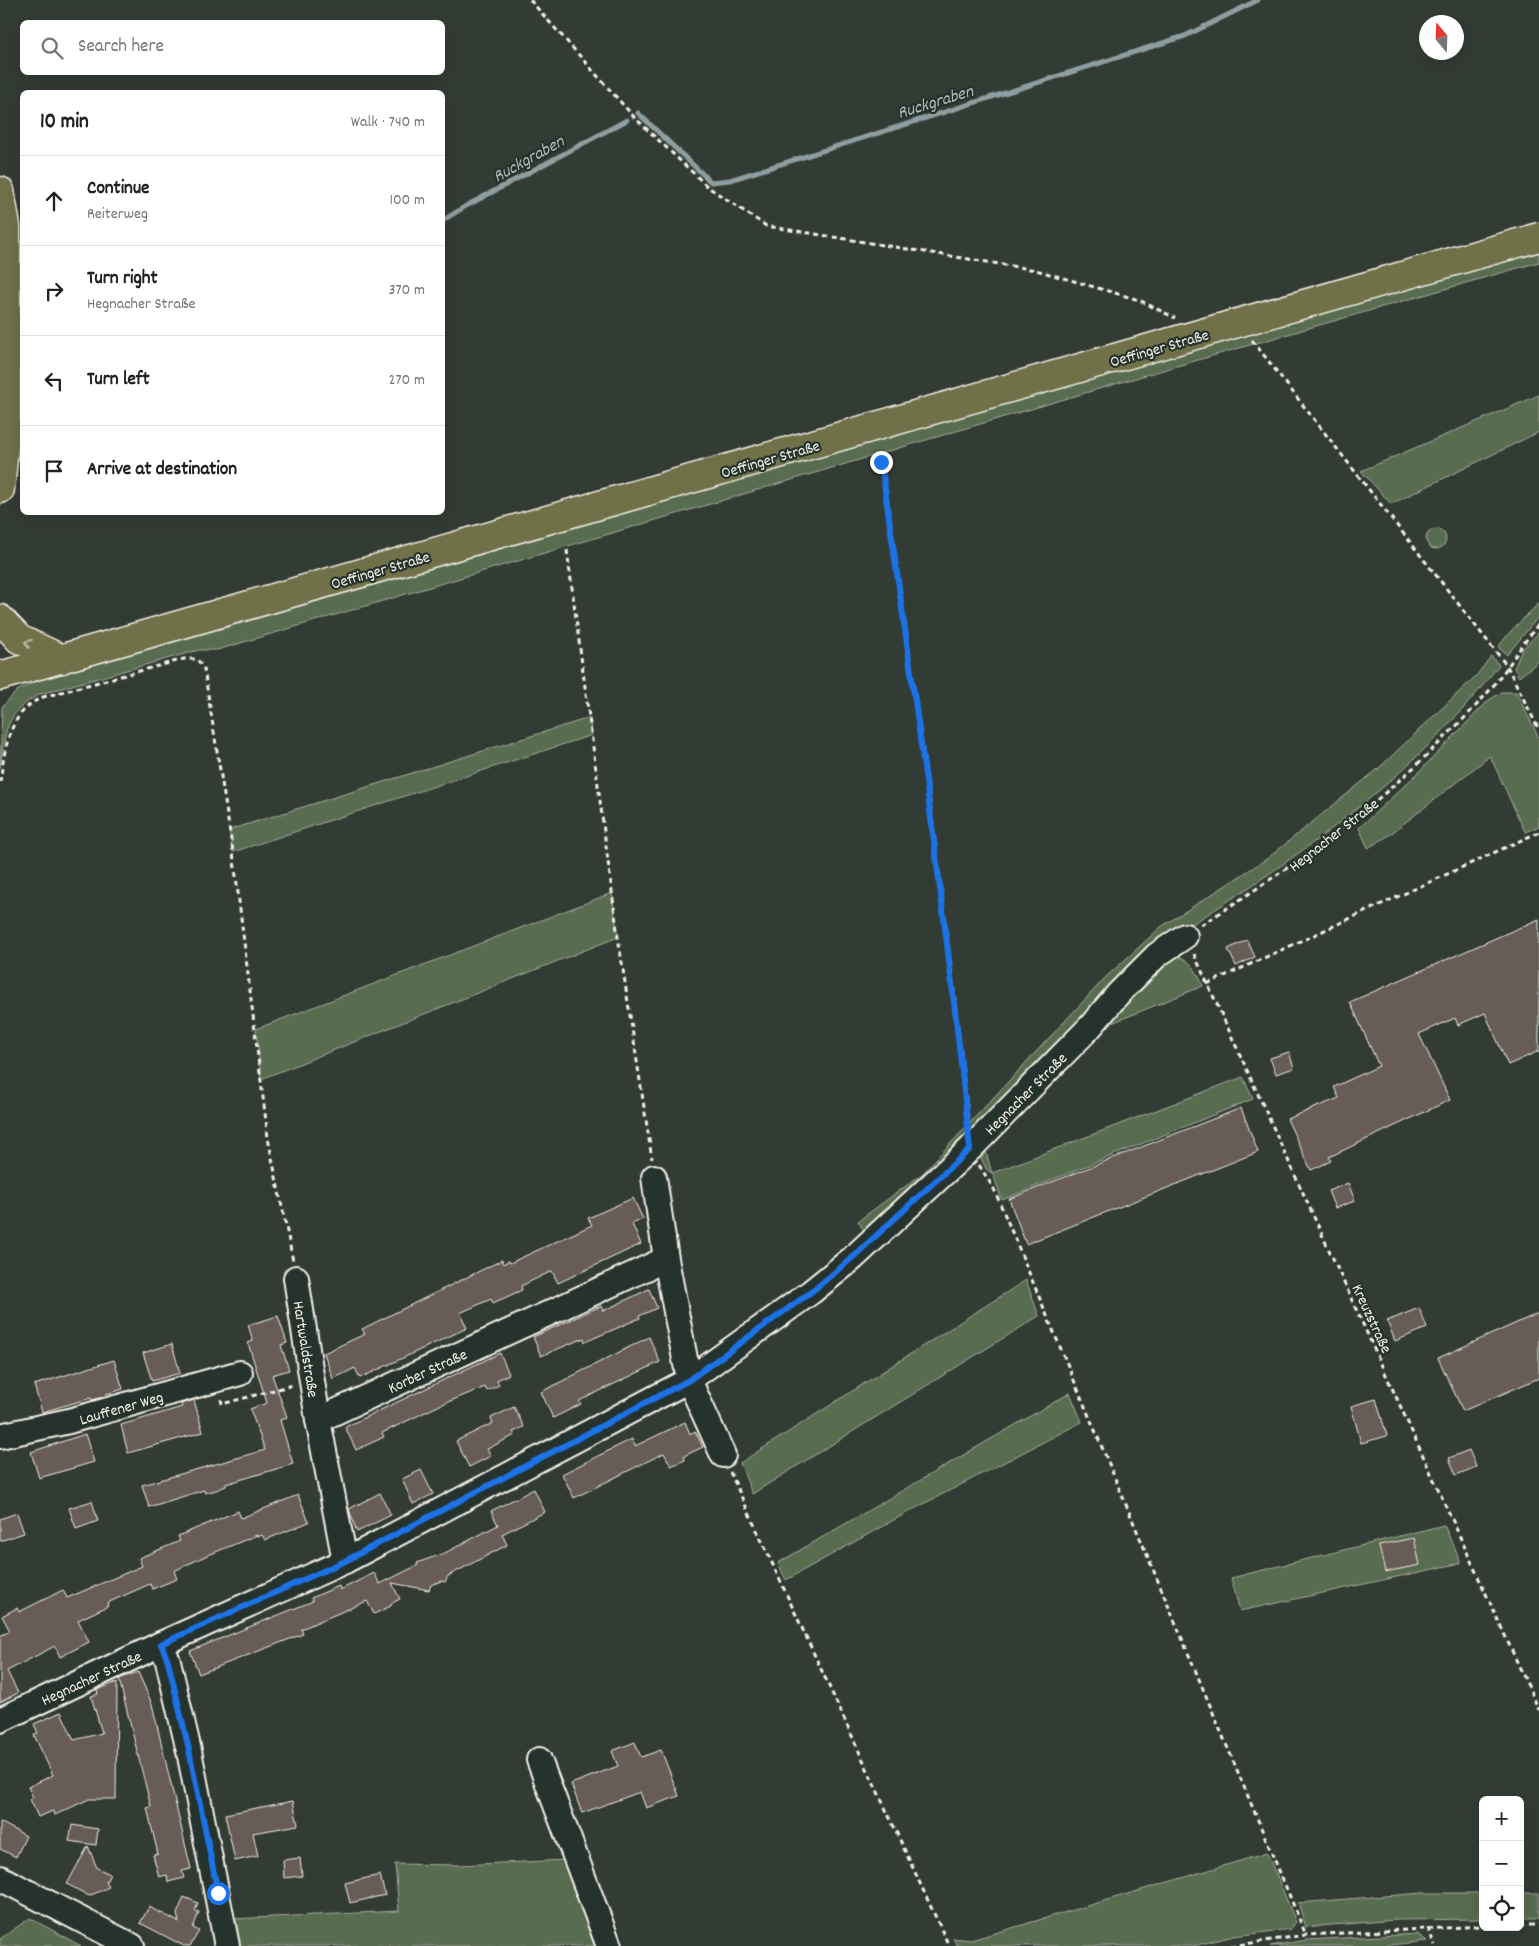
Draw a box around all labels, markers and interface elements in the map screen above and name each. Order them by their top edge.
north arrow [1419,15,1464,60]
search box [20,20,445,75]
icon: search [38,34,66,62]
text: Search here [78,34,164,61]
water label: Ruckgraben [895,80,977,127]
text: 10 min [40,108,89,138]
text: Walk · 740 m [351,111,425,134]
water label: Ruckgraben [489,130,570,190]
text: Continue [87,176,149,203]
icon: ahead [40,187,68,215]
text: 100 m [389,189,425,212]
text: Reiterweg [87,203,148,226]
text: Turn right [87,266,158,293]
icon: right [40,277,68,305]
text: 370 m [388,279,425,302]
text: Hegnacher Straße [87,293,196,316]
street label: Oeffinger Straße [1108,324,1212,374]
icon: left [40,367,68,395]
text: Turn left [87,367,150,394]
text: 270 m [389,369,425,392]
street label: Oeffinger Straße [719,435,823,485]
route end [870,451,893,474]
icon: arrive [40,457,68,485]
text: Arrive at destination [87,457,237,484]
street label: Oeffinger Straße [329,546,433,596]
one-way arrow [25,638,33,648]
street label: Hegnacher Straße [1285,793,1384,878]
street label: Hegnacher Straße [980,1048,1073,1141]
street label: Kreuzstraße [1345,1281,1397,1357]
street label: Hartwaldstraße [286,1299,324,1399]
street label: Korber Straße [385,1344,471,1401]
street label: Lauffener Weg [77,1386,166,1432]
street label: Hegnacher Straße [38,1646,146,1713]
map controls [1479,1796,1524,1931]
button: + [1479,1796,1524,1841]
button: − [1479,1841,1524,1886]
route start [207,1882,230,1905]
button: locate [1479,1886,1524,1931]

